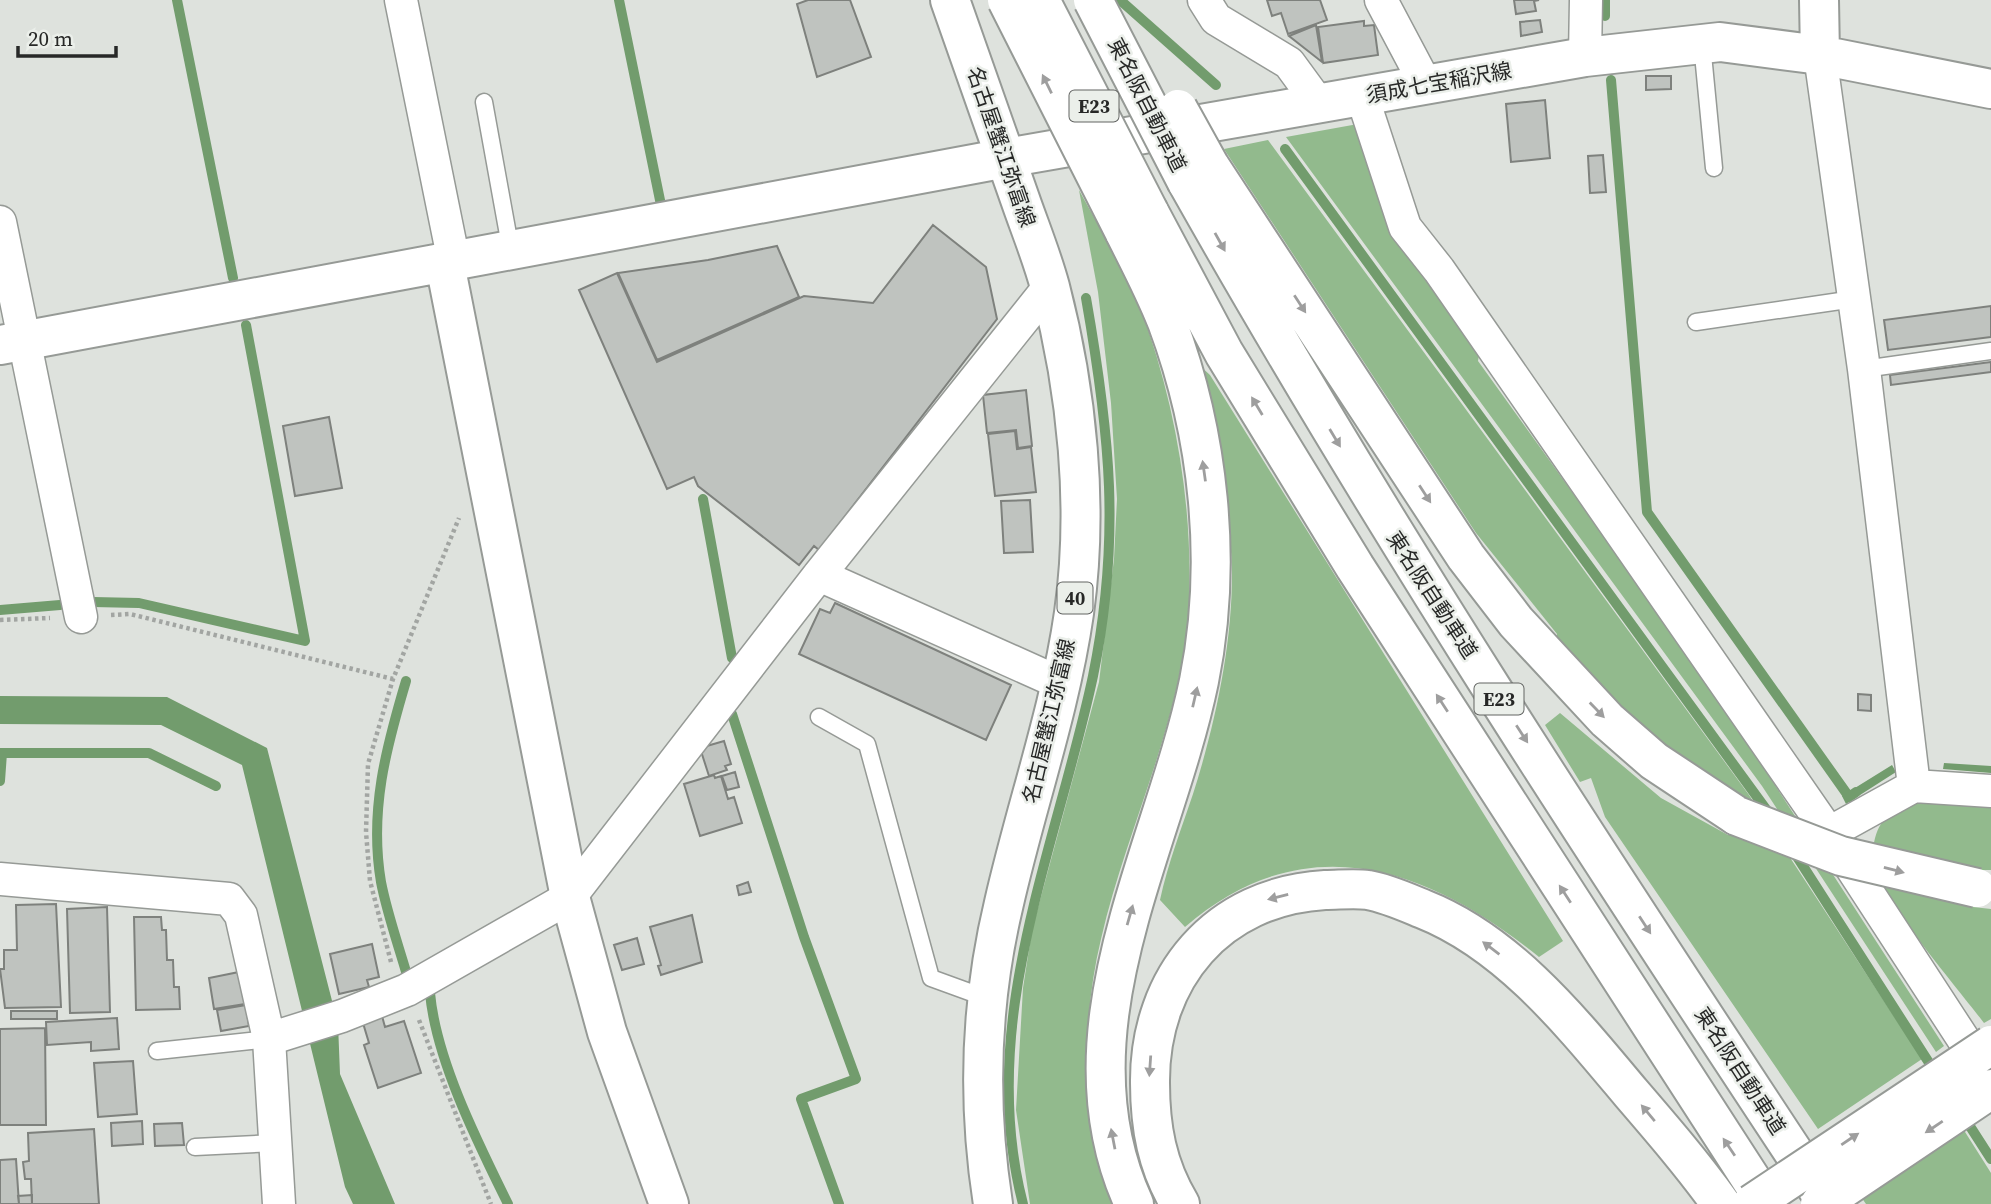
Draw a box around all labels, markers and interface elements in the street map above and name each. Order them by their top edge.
scale bar [18,14,116,58]
text: 20 m [28,24,73,53]
street label: 東名阪自動車道 [1101,33,1194,177]
street label: 須成七宝稲沢線 [1364,55,1514,110]
street label: 名古屋蟹江弥富線 [960,63,1043,231]
one-way arrow [1042,74,1053,94]
road number: E23 [1070,90,1118,122]
one-way arrow [1214,232,1226,251]
one-way arrow [1293,295,1306,314]
one-way arrow [1250,397,1263,416]
one-way arrow [1329,429,1341,448]
one-way arrow [1198,459,1209,481]
one-way arrow [1418,485,1431,504]
street label: 東名阪自動車道 [1380,525,1485,664]
road number: 40 [1058,582,1092,614]
street label: 名古屋蟹江弥富線 [1015,636,1082,806]
road number: E23 [1474,684,1524,714]
one-way arrow [1190,686,1201,708]
one-way arrow [1436,693,1449,713]
one-way arrow [1589,701,1605,718]
one-way arrow [1515,724,1528,744]
one-way arrow [1884,866,1905,876]
one-way arrow [1559,885,1572,904]
one-way arrow [1267,892,1289,903]
one-way arrow [1126,904,1136,925]
one-way arrow [1638,916,1651,935]
one-way arrow [1482,942,1500,956]
street label: 東名阪自動車道 [1688,1001,1793,1140]
one-way arrow [1145,1056,1156,1078]
one-way arrow [1641,1104,1656,1121]
one-way arrow [1924,1121,1944,1134]
one-way arrow [1108,1128,1119,1150]
one-way arrow [1840,1133,1859,1146]
one-way arrow [1722,1138,1736,1156]

